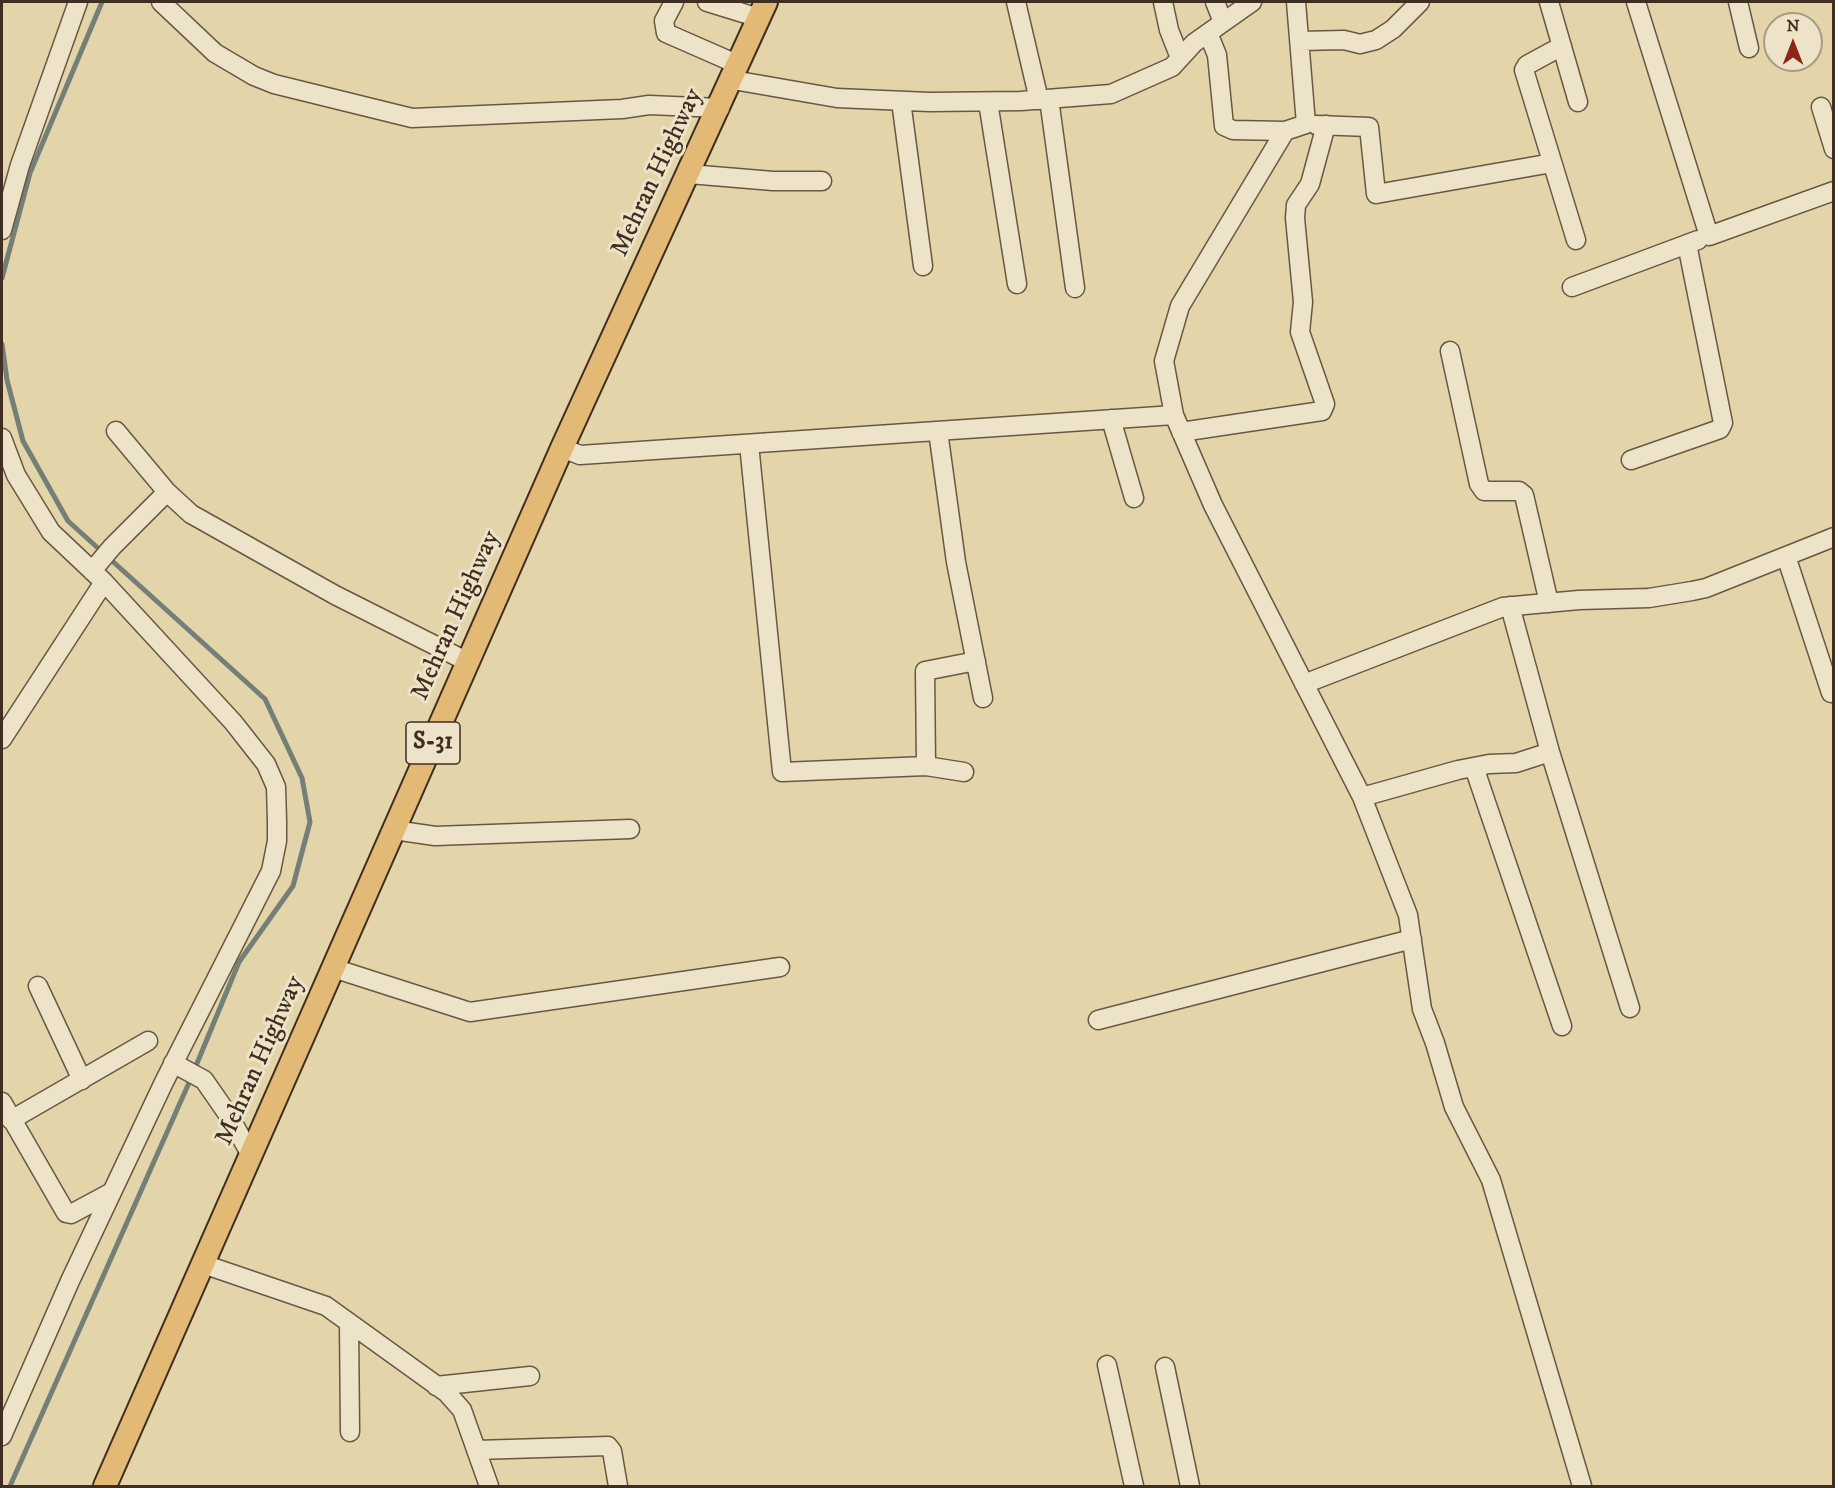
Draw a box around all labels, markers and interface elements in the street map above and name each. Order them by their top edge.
north arrow [1763,12,1823,72]
text: N [1786,16,1800,36]
street label: Mehran Highway [605,84,711,262]
street label: Mehran Highway [406,526,508,706]
road number: S-31 [406,722,460,764]
street label: Mehran Highway [210,971,312,1151]

